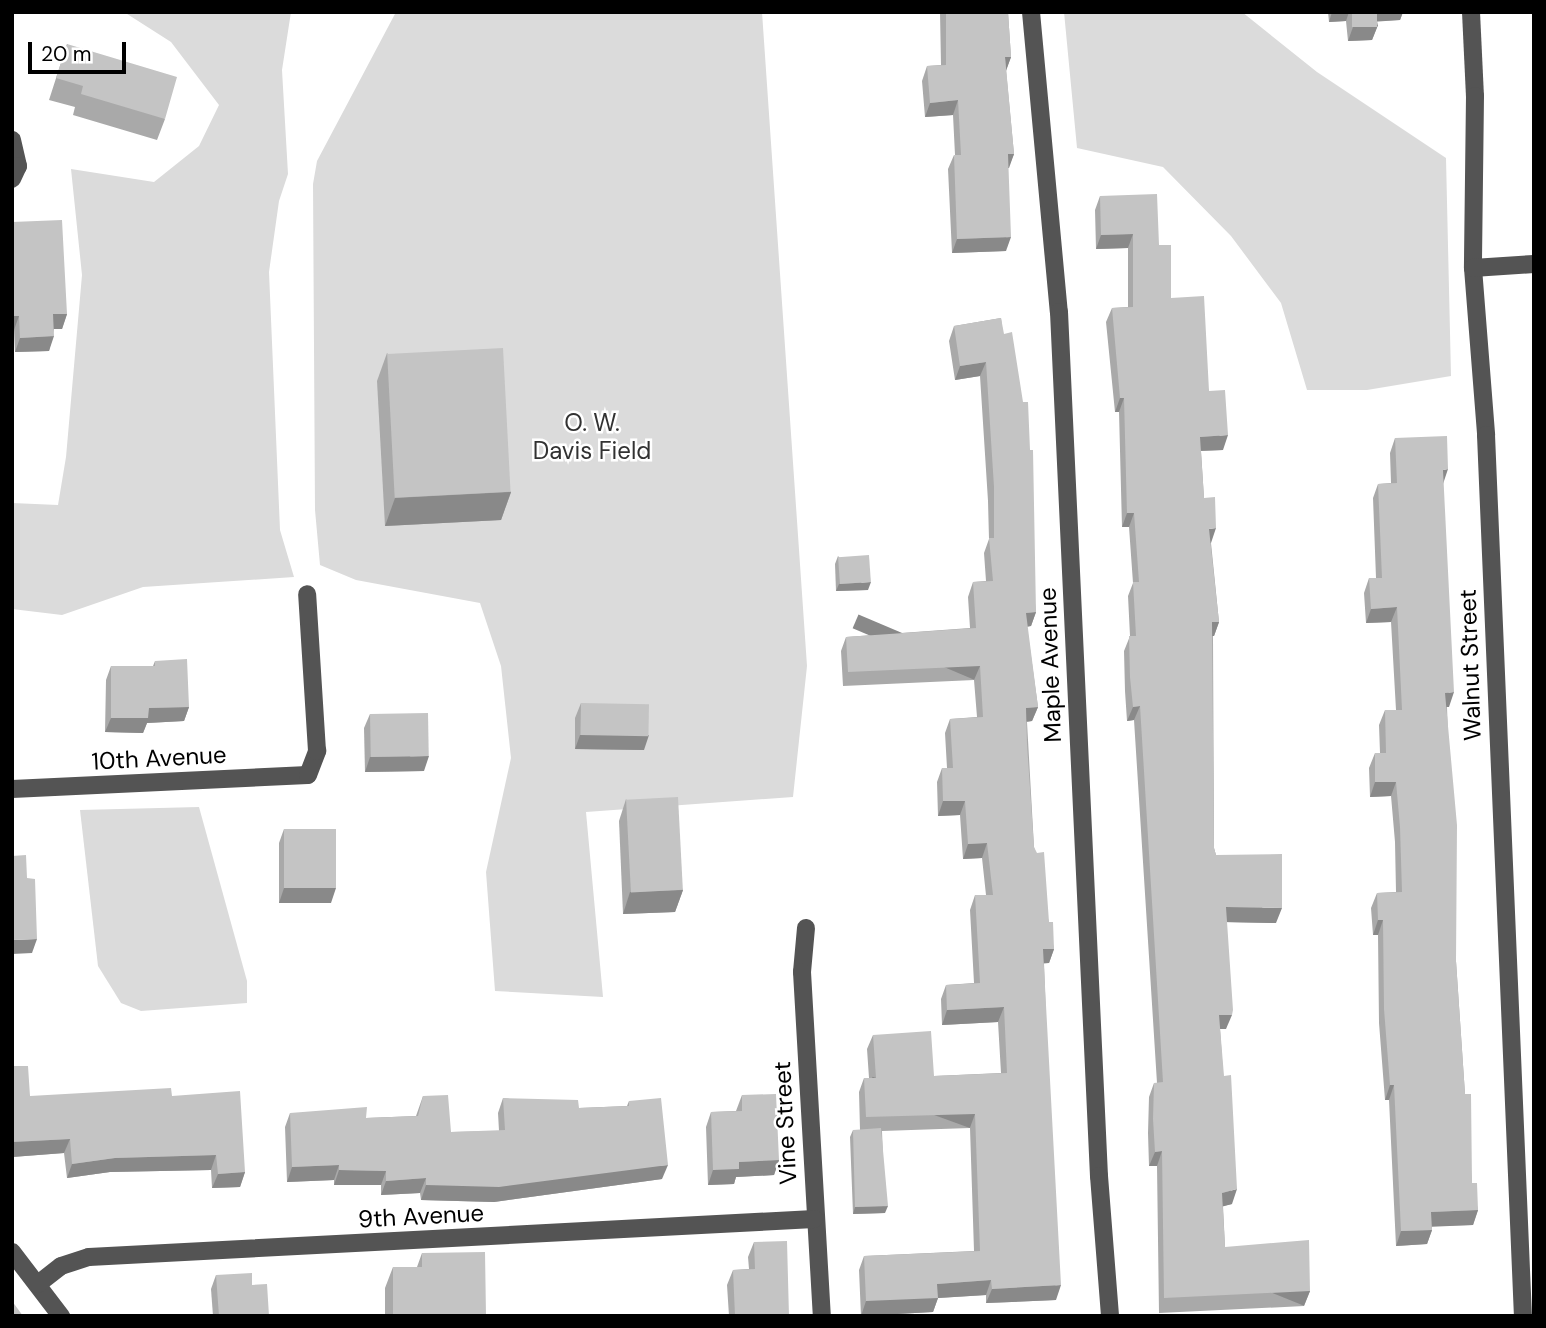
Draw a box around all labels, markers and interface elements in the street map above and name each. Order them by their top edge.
scale bar [32,28,130,72]
text: 20 m [41,40,92,68]
park label: O. W. Davis Field [533,409,651,465]
street label: Maple Avenue [1033,587,1067,743]
street label: Walnut Street [1453,589,1487,741]
street label: 10th Avenue [91,740,227,776]
street label: Vine Street [767,1061,803,1185]
street label: 9th Avenue [357,1198,485,1234]

